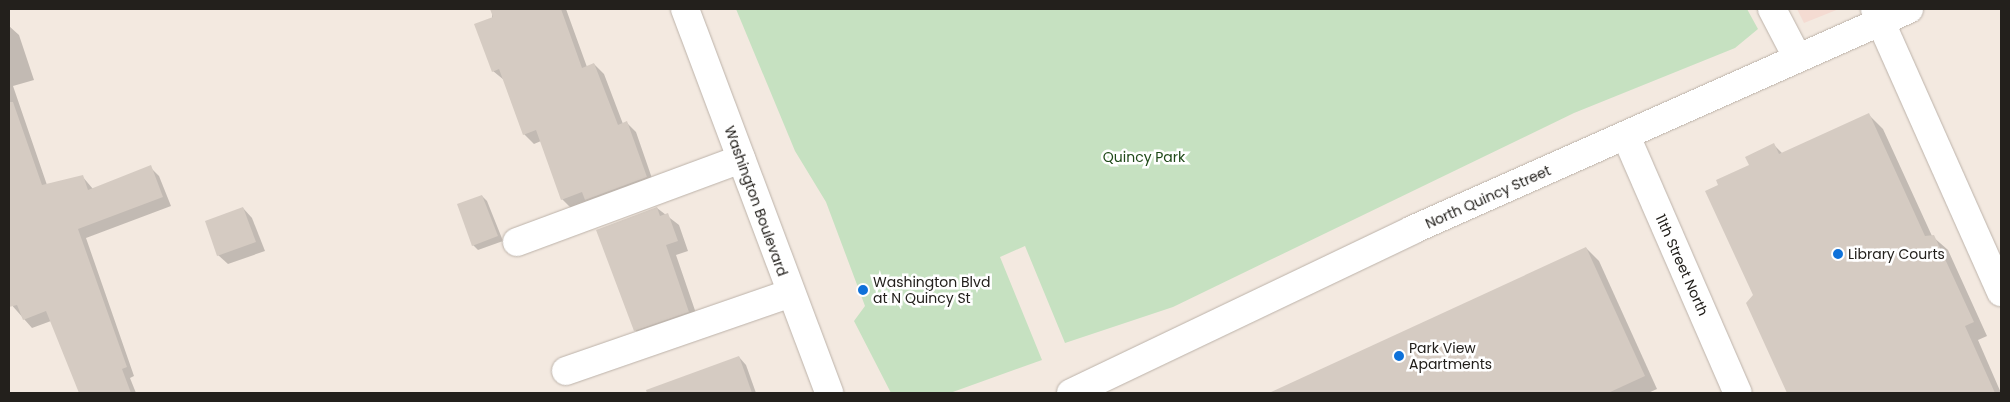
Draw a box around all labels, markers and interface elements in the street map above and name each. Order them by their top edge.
street label: Washington Boulevard [721,124,791,278]
park label: Quincy Park [1103,149,1185,165]
street label: North Quincy Street [1423,162,1553,232]
street label: 11th Street North [1652,212,1712,318]
place label: Library Courts [1848,246,1945,262]
marker: Library Courts [1832,248,1844,260]
place label: Washington Blvd at N Quincy St [873,274,990,306]
marker: Washington Blvd at N Quincy St [857,284,869,296]
place label: Park View Apartments [1409,340,1492,372]
marker: Park View Apartments [1393,350,1405,362]

